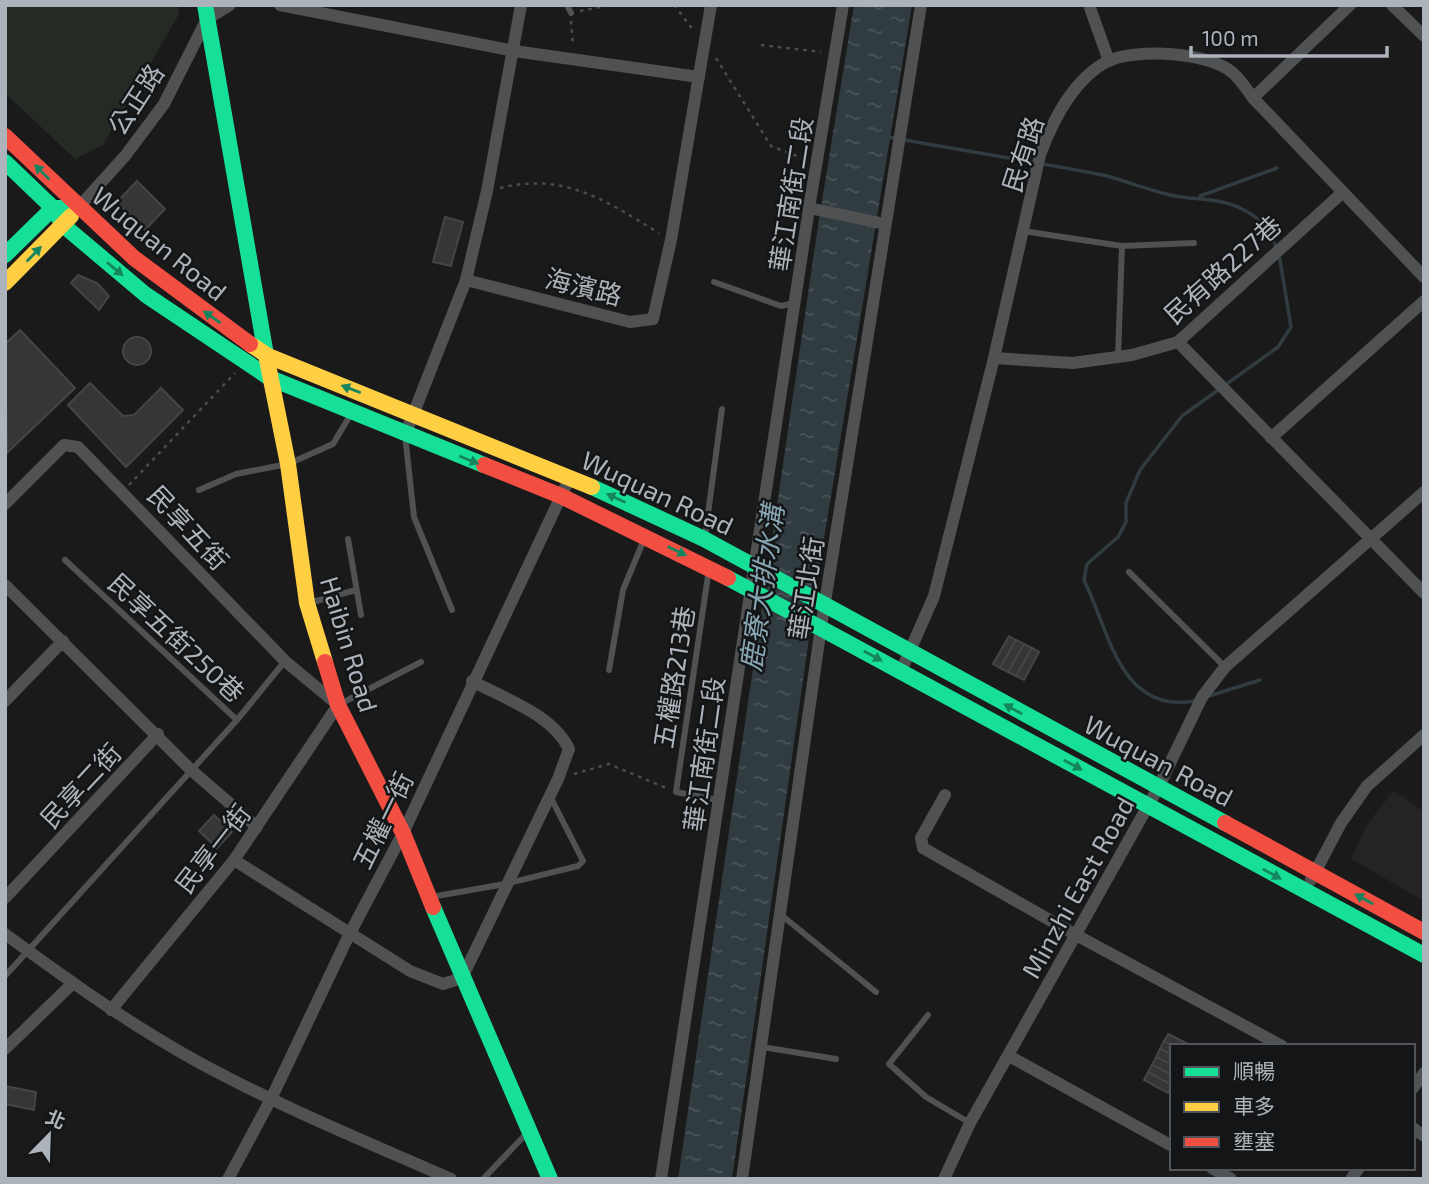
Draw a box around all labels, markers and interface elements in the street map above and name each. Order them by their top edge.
scale bar [1191,14,1387,58]
text: 100 m [1202,25,1259,50]
street label: 公正路 [101,58,169,140]
street label: 民有路 [995,112,1049,196]
street label: 華江南街二段 [762,115,818,273]
one-way arrow [33,163,50,180]
street label: Wuquan Road [87,179,233,307]
street label: 民有路227巷 [1157,208,1287,330]
one-way arrow [26,246,42,263]
one-way arrow [106,261,124,277]
street label: 海濱路 [542,262,626,310]
one-way arrow [203,310,221,324]
one-way arrow [340,383,361,394]
street label: Wuquan Road [577,443,739,541]
one-way arrow [458,454,479,465]
street label: 民享五街 [142,478,236,576]
one-way arrow [606,492,626,504]
water label: 鹿寮大排水溝 [732,498,790,674]
street label: 華江北街 [782,534,828,642]
one-way arrow [667,545,687,557]
street label: 民享五街250巷 [103,566,251,708]
street label: Haibin Road [315,572,385,716]
street label: 五權路213巷 [646,604,700,750]
one-way arrow [863,650,883,662]
street label: 華江南街二段 [677,675,729,833]
one-way arrow [1003,703,1023,714]
street label: Wuquan Road [1079,708,1239,812]
street label: 民享二街 [33,736,127,834]
one-way arrow [1063,759,1082,771]
street label: 五權一街 [345,766,419,874]
street label: Minzhi East Road [1014,791,1140,983]
street label: 民享一街 [168,797,256,899]
one-way arrow [1262,869,1282,880]
one-way arrow [1354,893,1374,905]
legend [1170,1044,1415,1170]
text: 順暢 [1233,1058,1275,1083]
text: 車多 [1233,1093,1275,1118]
north arrow [14,1100,84,1170]
text: 北 [43,1105,69,1133]
text: 壅塞 [1233,1128,1275,1153]

